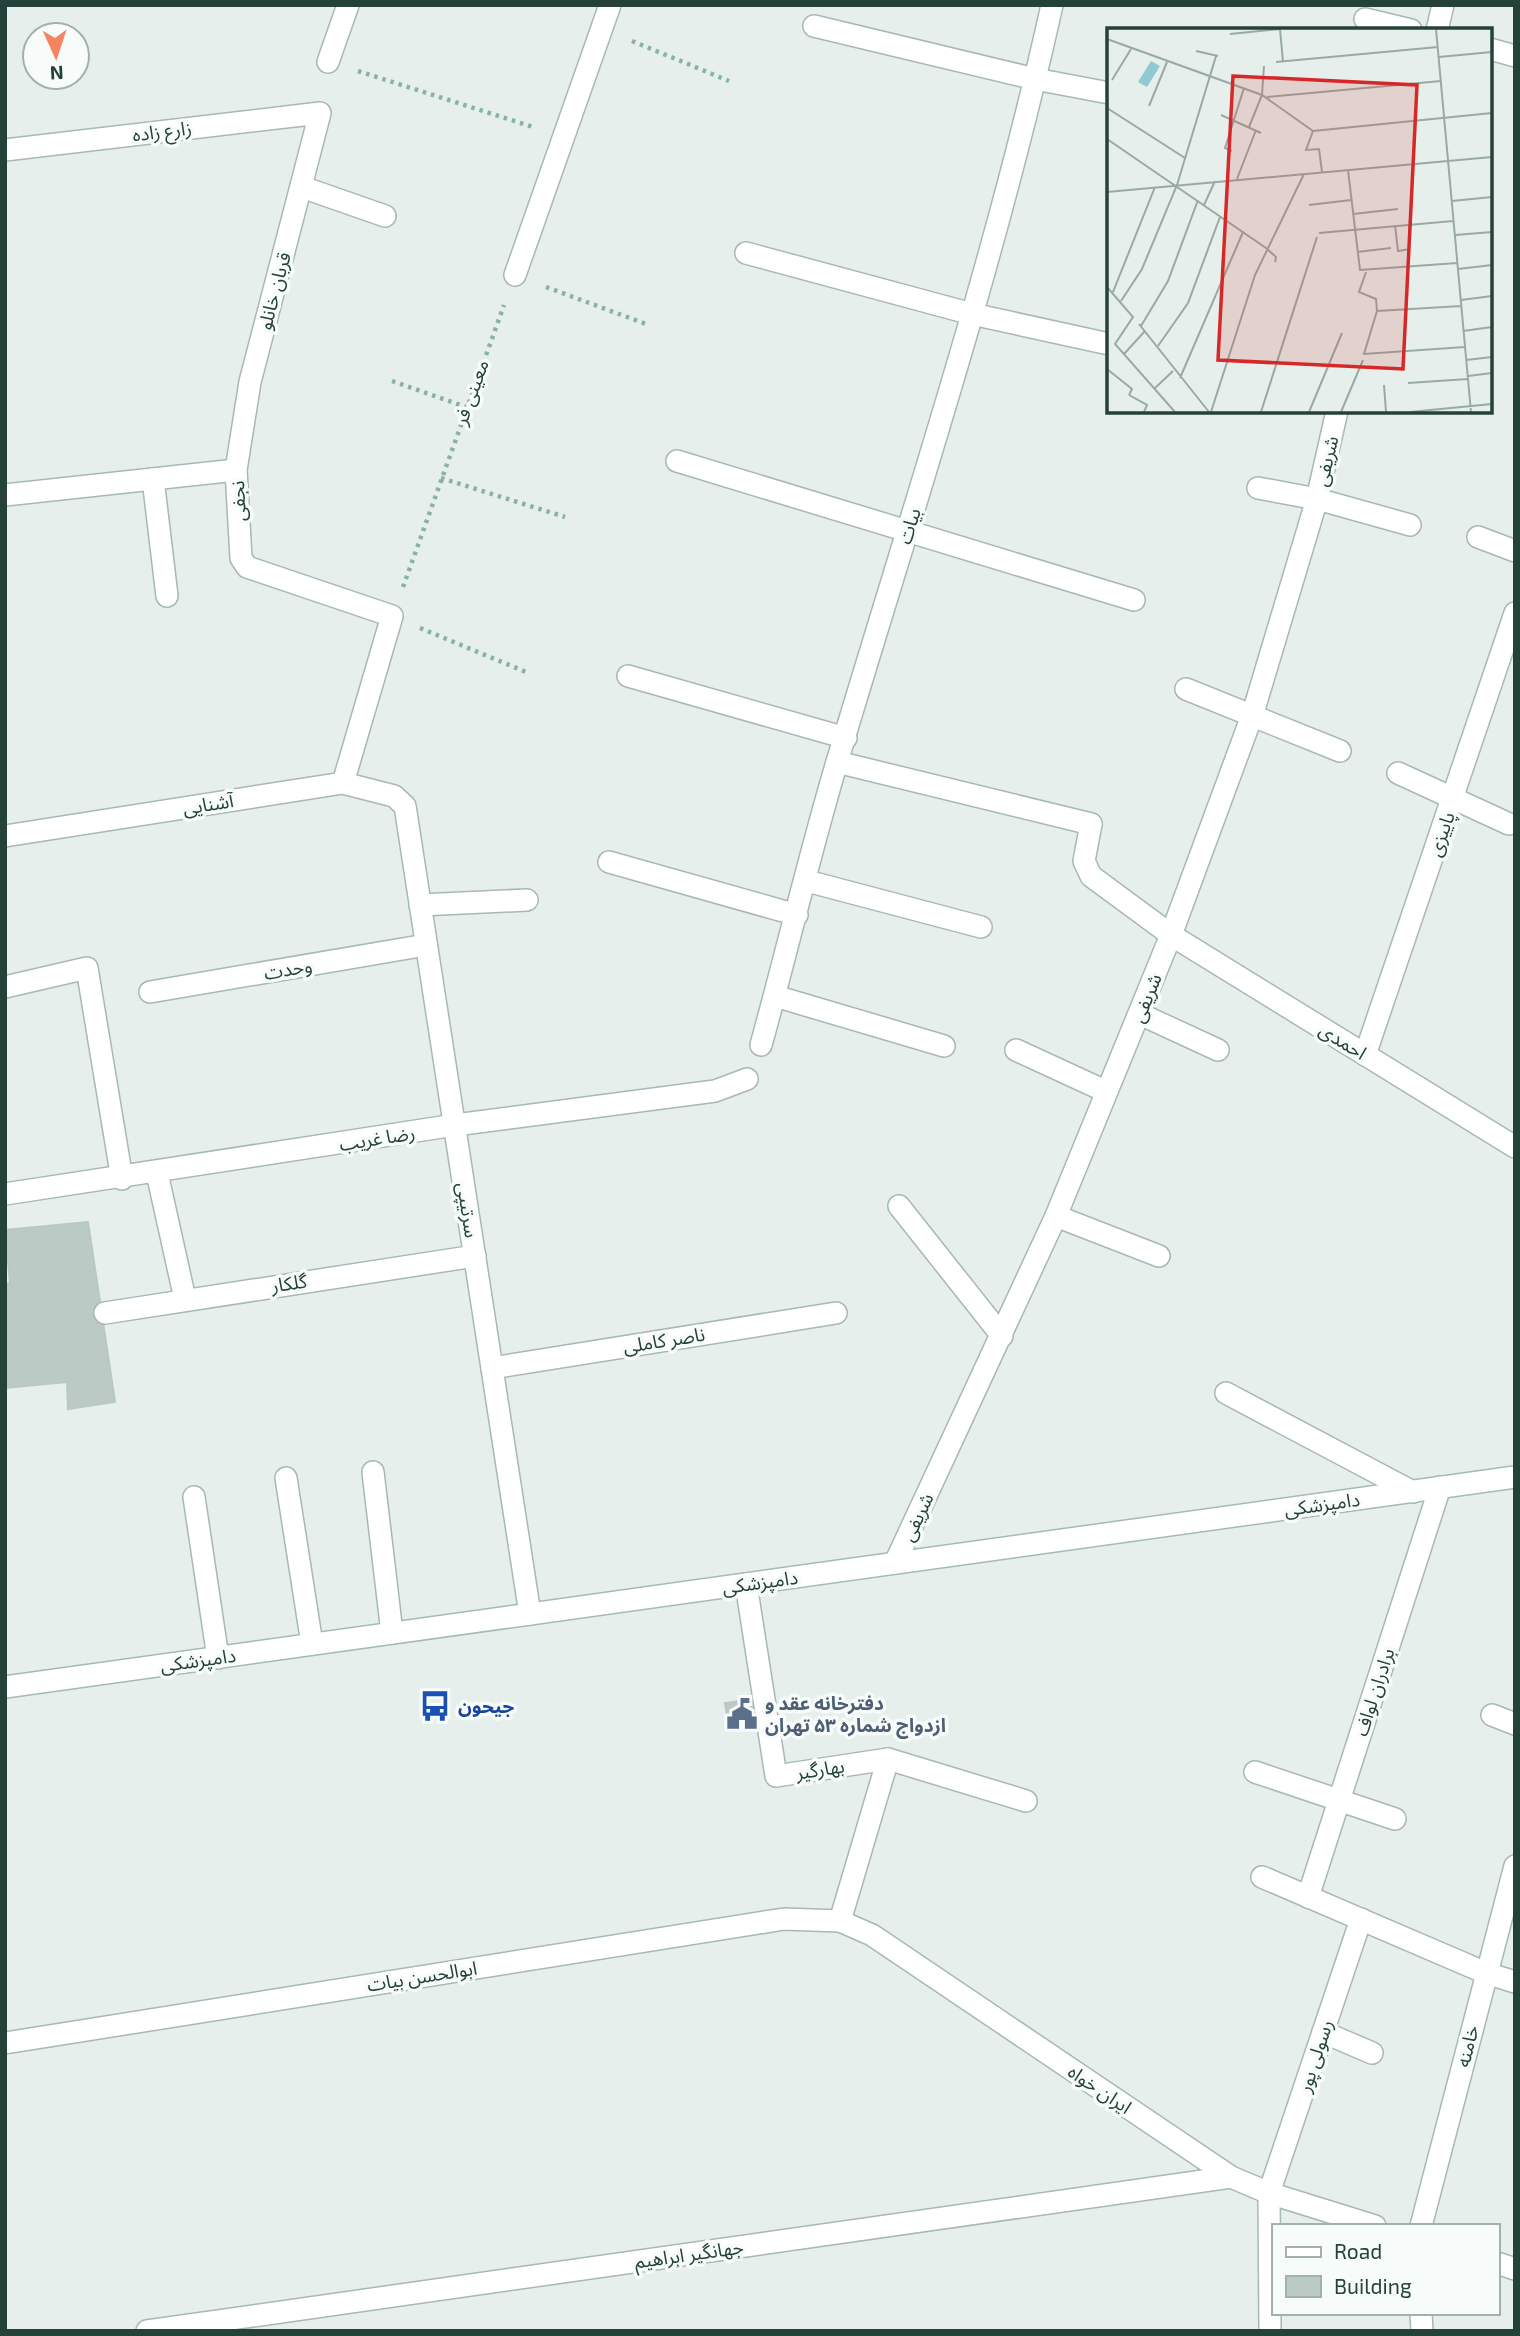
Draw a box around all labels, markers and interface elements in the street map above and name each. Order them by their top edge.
north arrow [21,21,91,91]
inset map [1107,28,1492,413]
text: N [49,62,64,85]
street label: زارع زاده [131,115,193,149]
street label: قربان خانلو [252,249,296,333]
street label: معینی فر [448,356,494,429]
street label: شریفی [1309,433,1343,489]
street label: نجفی [225,480,251,522]
street label: بیات [892,505,925,547]
street label: آشنایی [181,788,237,820]
street label: پاییزی [1422,808,1461,860]
street label: وحدت [262,953,314,985]
street label: شریفی [1125,970,1167,1026]
street label: احمدی [1315,1017,1371,1064]
street label: رضا غریب [337,1120,417,1156]
street label: سرتیپی [451,1181,484,1240]
street label: گلکار [269,1268,309,1298]
street label: ناصر کاملی [621,1322,707,1358]
street label: دامپزشکی [1283,1487,1362,1522]
street label: شریفی [895,1489,939,1545]
street label: دامپزشکی [721,1565,800,1600]
street label: دامپزشکی [159,1643,238,1678]
street label: برادران لواف [1349,1645,1399,1739]
bus stop icon: جیحون [418,1689,452,1723]
place label: دفترخانه عقد و ازدواج شماره ۵۳ تهران [765,1691,946,1739]
place label: جیحون [458,1694,514,1717]
public building icon: دفترخانه عقد و ازدواج شماره ۵۳ تهران [725,1697,759,1731]
street label: بهارگیر [793,1753,846,1785]
street label: ابوالحسن بیات [365,1955,479,1997]
street label: رسولی پور [1292,2017,1339,2097]
street label: خامنه [1450,2023,1483,2069]
street label: ایران خواه [1064,2059,1136,2119]
legend [1272,2224,1499,2315]
street label: جهانگیر ابراهیم [633,2234,745,2276]
text: Road [1334,2238,1382,2263]
text: Building [1334,2273,1412,2298]

